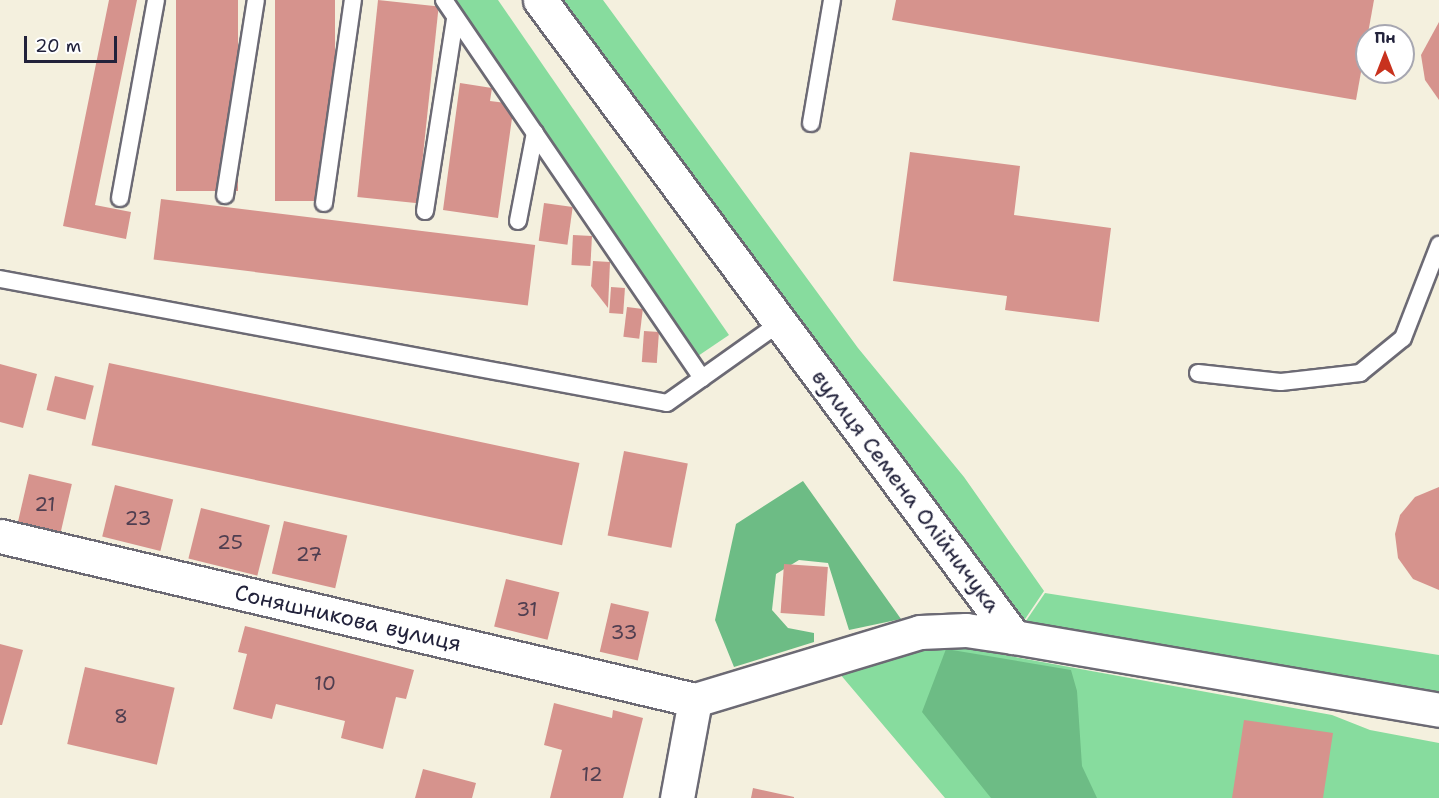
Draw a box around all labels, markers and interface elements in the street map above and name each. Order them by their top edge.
scale bar [27,24,120,62]
north arrow [1355,24,1415,84]
text: Пн [1374,27,1396,48]
text: 20 m [35,34,81,58]
street label: вулиця Семена Олійничука [806,364,1006,618]
house number: 21 [34,492,56,516]
house number: 23 [125,506,151,530]
house number: 25 [217,530,243,554]
house number: 27 [296,542,322,566]
street label: Соняшникова вулиця [232,579,464,657]
house number: 31 [516,597,538,621]
house number: 33 [611,620,637,644]
house number: 10 [314,671,336,695]
house number: 8 [114,704,128,728]
house number: 12 [581,762,603,786]

